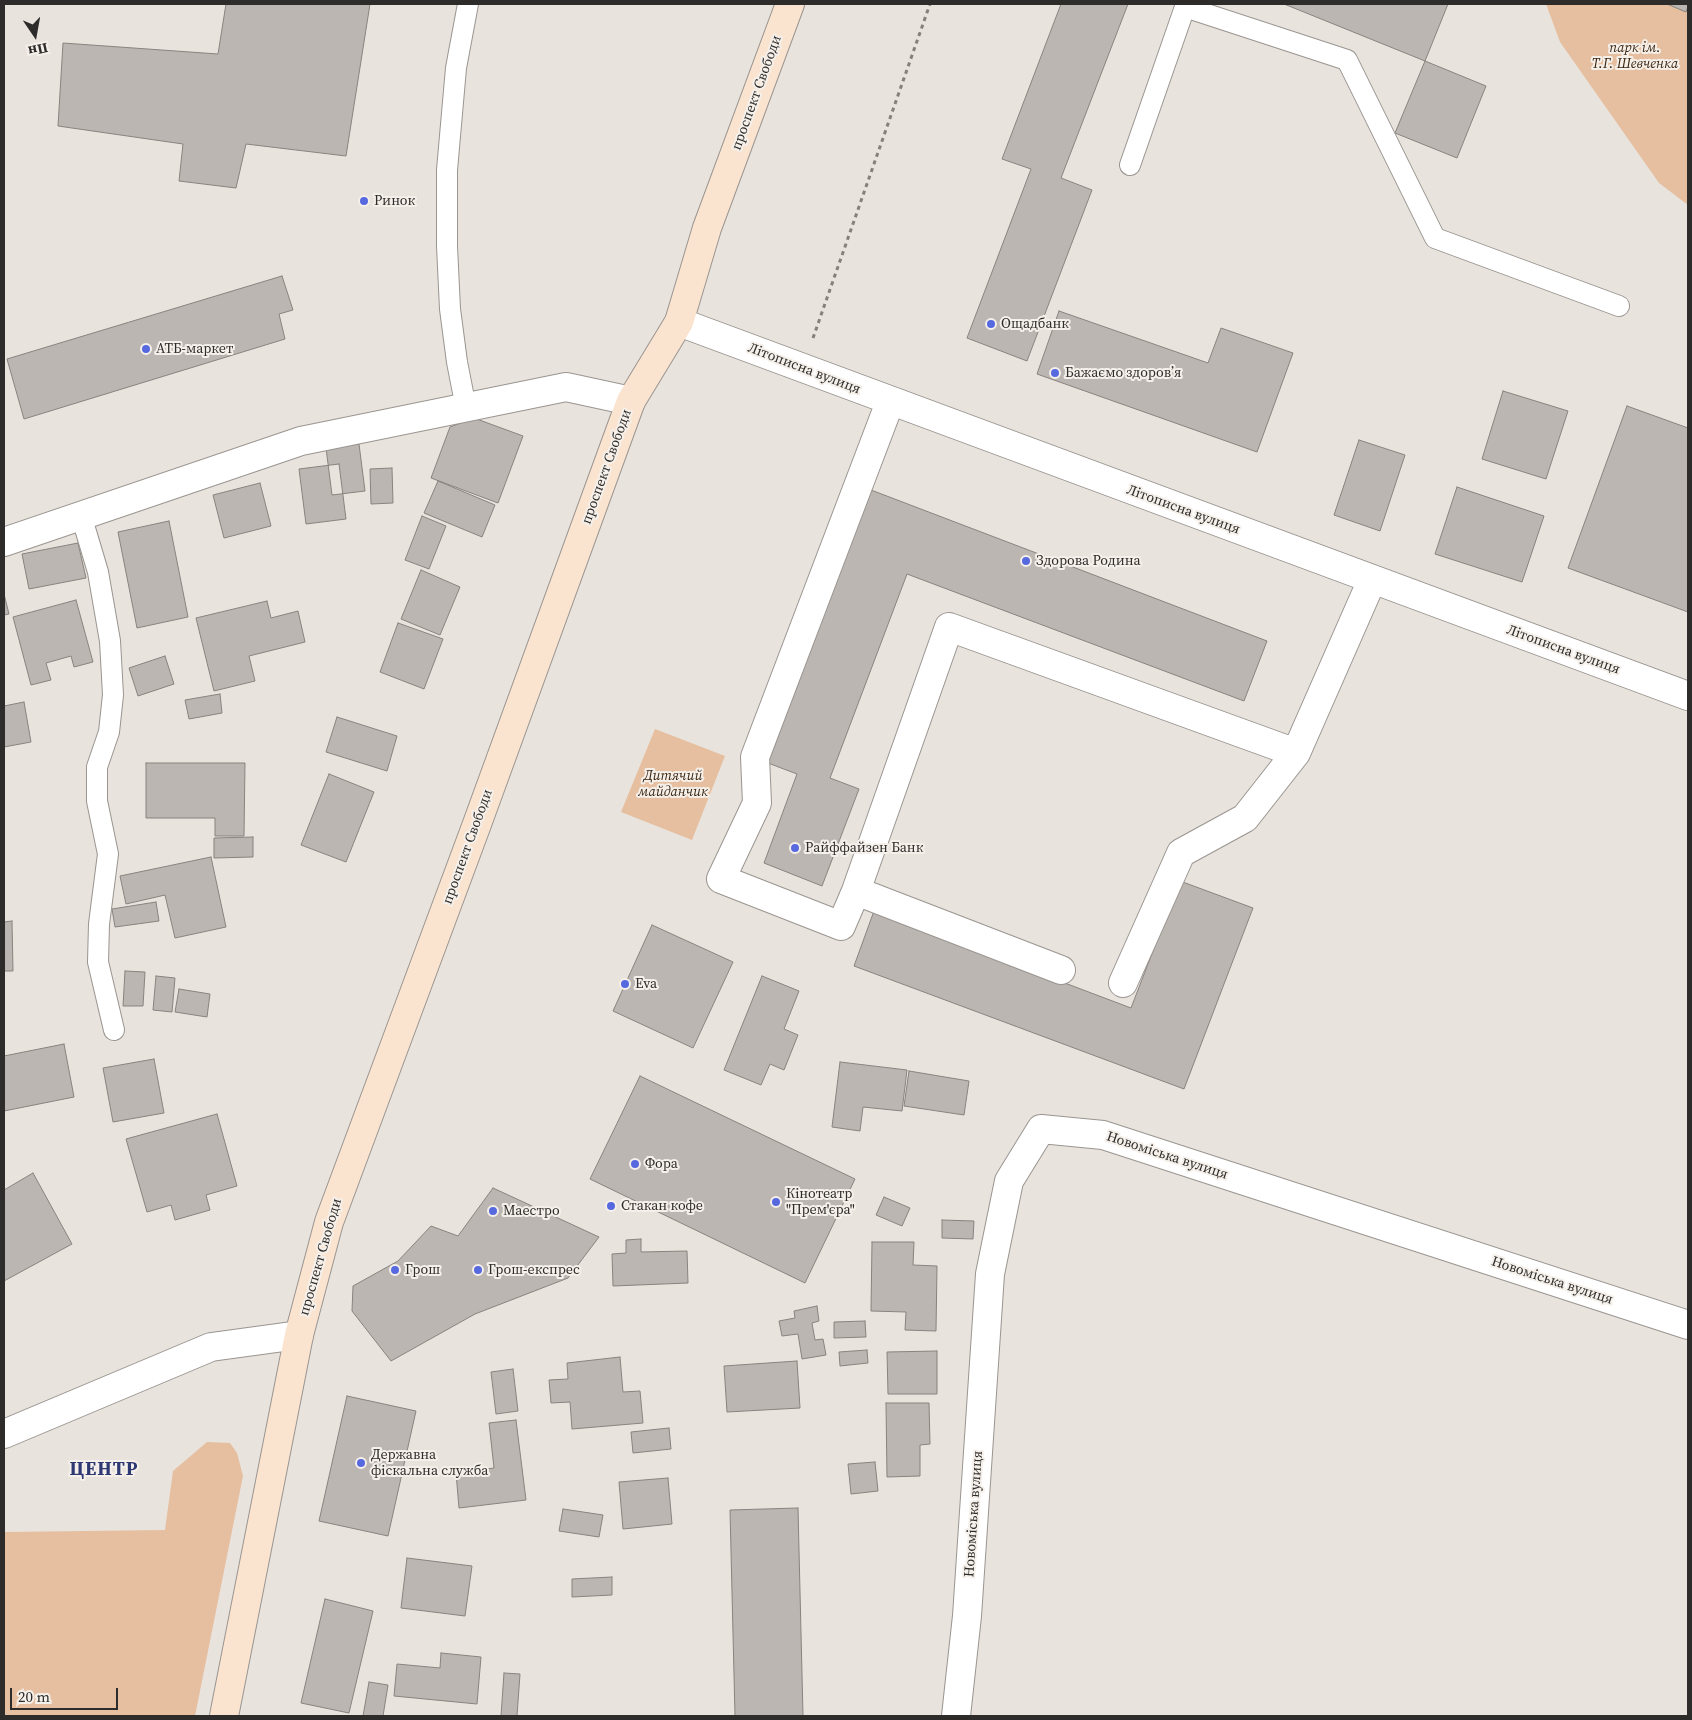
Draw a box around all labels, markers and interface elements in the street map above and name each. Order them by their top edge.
north arrow [10,10,60,60]
street label: проспект Свободи [728,33,786,153]
text: Пн [26,38,50,61]
park label: парк ім. Т.Г. Шевченка [1592,40,1678,72]
place label: Ринок [374,193,415,209]
marker: Ринок [358,195,370,207]
place label: Ощадбанк [1001,316,1069,332]
marker: Ощадбанк [985,318,997,330]
street label: Літописна вулиця [745,340,863,398]
place label: АТБ-маркет [156,341,233,357]
marker: АТБ-маркет [140,343,152,355]
place label: Бажаємо здоров’я [1065,365,1181,381]
marker: Бажаємо здоров’я [1049,367,1061,379]
street label: проспект Свободи [578,407,636,527]
street label: Літописна вулиця [1124,482,1242,538]
place label: Здорова Родина [1036,553,1141,569]
marker: Здорова Родина [1020,555,1032,567]
street label: Літописна вулиця [1504,622,1622,678]
park label: Дитячий майданчик [638,768,708,800]
street label: проспект Свободи [439,787,497,907]
place label: Райффайзен Банк [805,840,923,856]
marker: Райффайзен Банк [789,842,801,854]
place label: Eva [635,976,657,992]
marker: Eva [619,978,631,990]
street label: Новоміська вулиця [1104,1128,1230,1184]
place label: Фора [645,1156,678,1172]
marker: Фора [629,1158,641,1170]
place label: Кінотеатр "Прем'єра" [786,1186,855,1218]
marker: Кінотеатр "Прем'єра" [770,1196,782,1208]
street label: проспект Свободи [296,1197,346,1317]
place label: Стакан кофе [621,1198,703,1214]
marker: Стакан кофе [605,1200,617,1212]
place label: Маестро [503,1203,560,1219]
marker: Маестро [487,1205,499,1217]
street label: Новоміська вулиця [1489,1253,1615,1309]
place label: Грош [405,1262,440,1278]
place label: Грош-експрес [488,1262,580,1278]
marker: Грош [389,1264,401,1276]
marker: Грош-експрес [472,1264,484,1276]
place label: Державна фіскальна служба [371,1447,488,1480]
street label: Новоміська вулиця [961,1450,987,1578]
marker: Державна фіскальна служба [355,1457,367,1469]
district label: ЦЕНТР [69,1459,139,1481]
scale bar [12,1678,120,1710]
text: 20 m [18,1686,50,1707]

